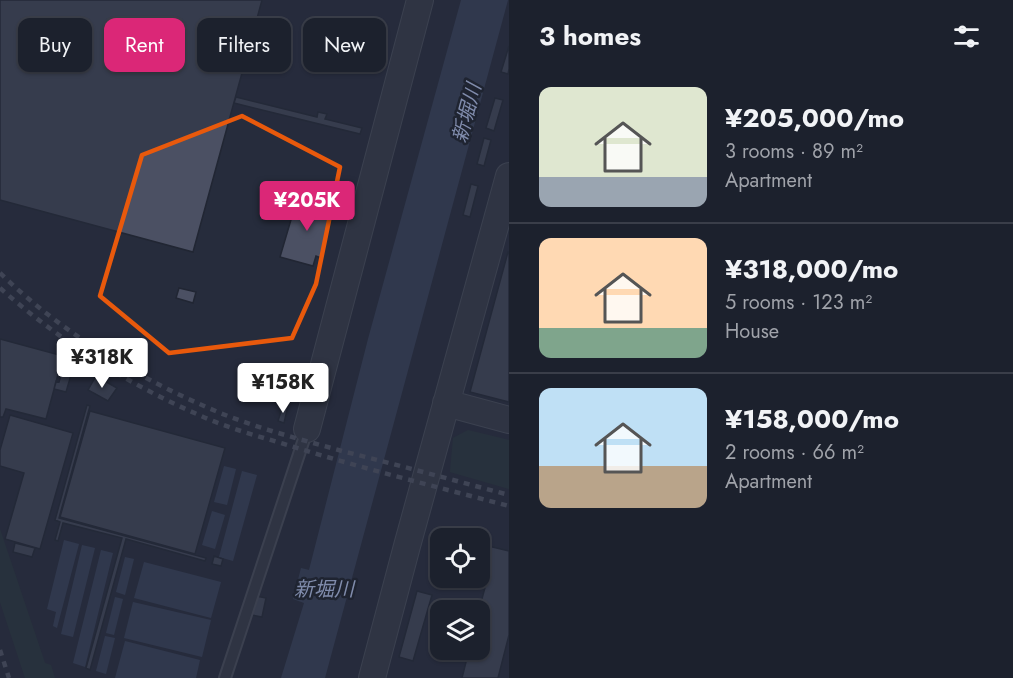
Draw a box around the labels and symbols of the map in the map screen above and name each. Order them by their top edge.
water label: 新堀川 [445,78,489,146]
pin: ¥205K [265,181,349,232]
pin: ¥318K [60,338,144,389]
pin: ¥158K [241,363,325,414]
water label: 新堀川 [294,575,356,604]

